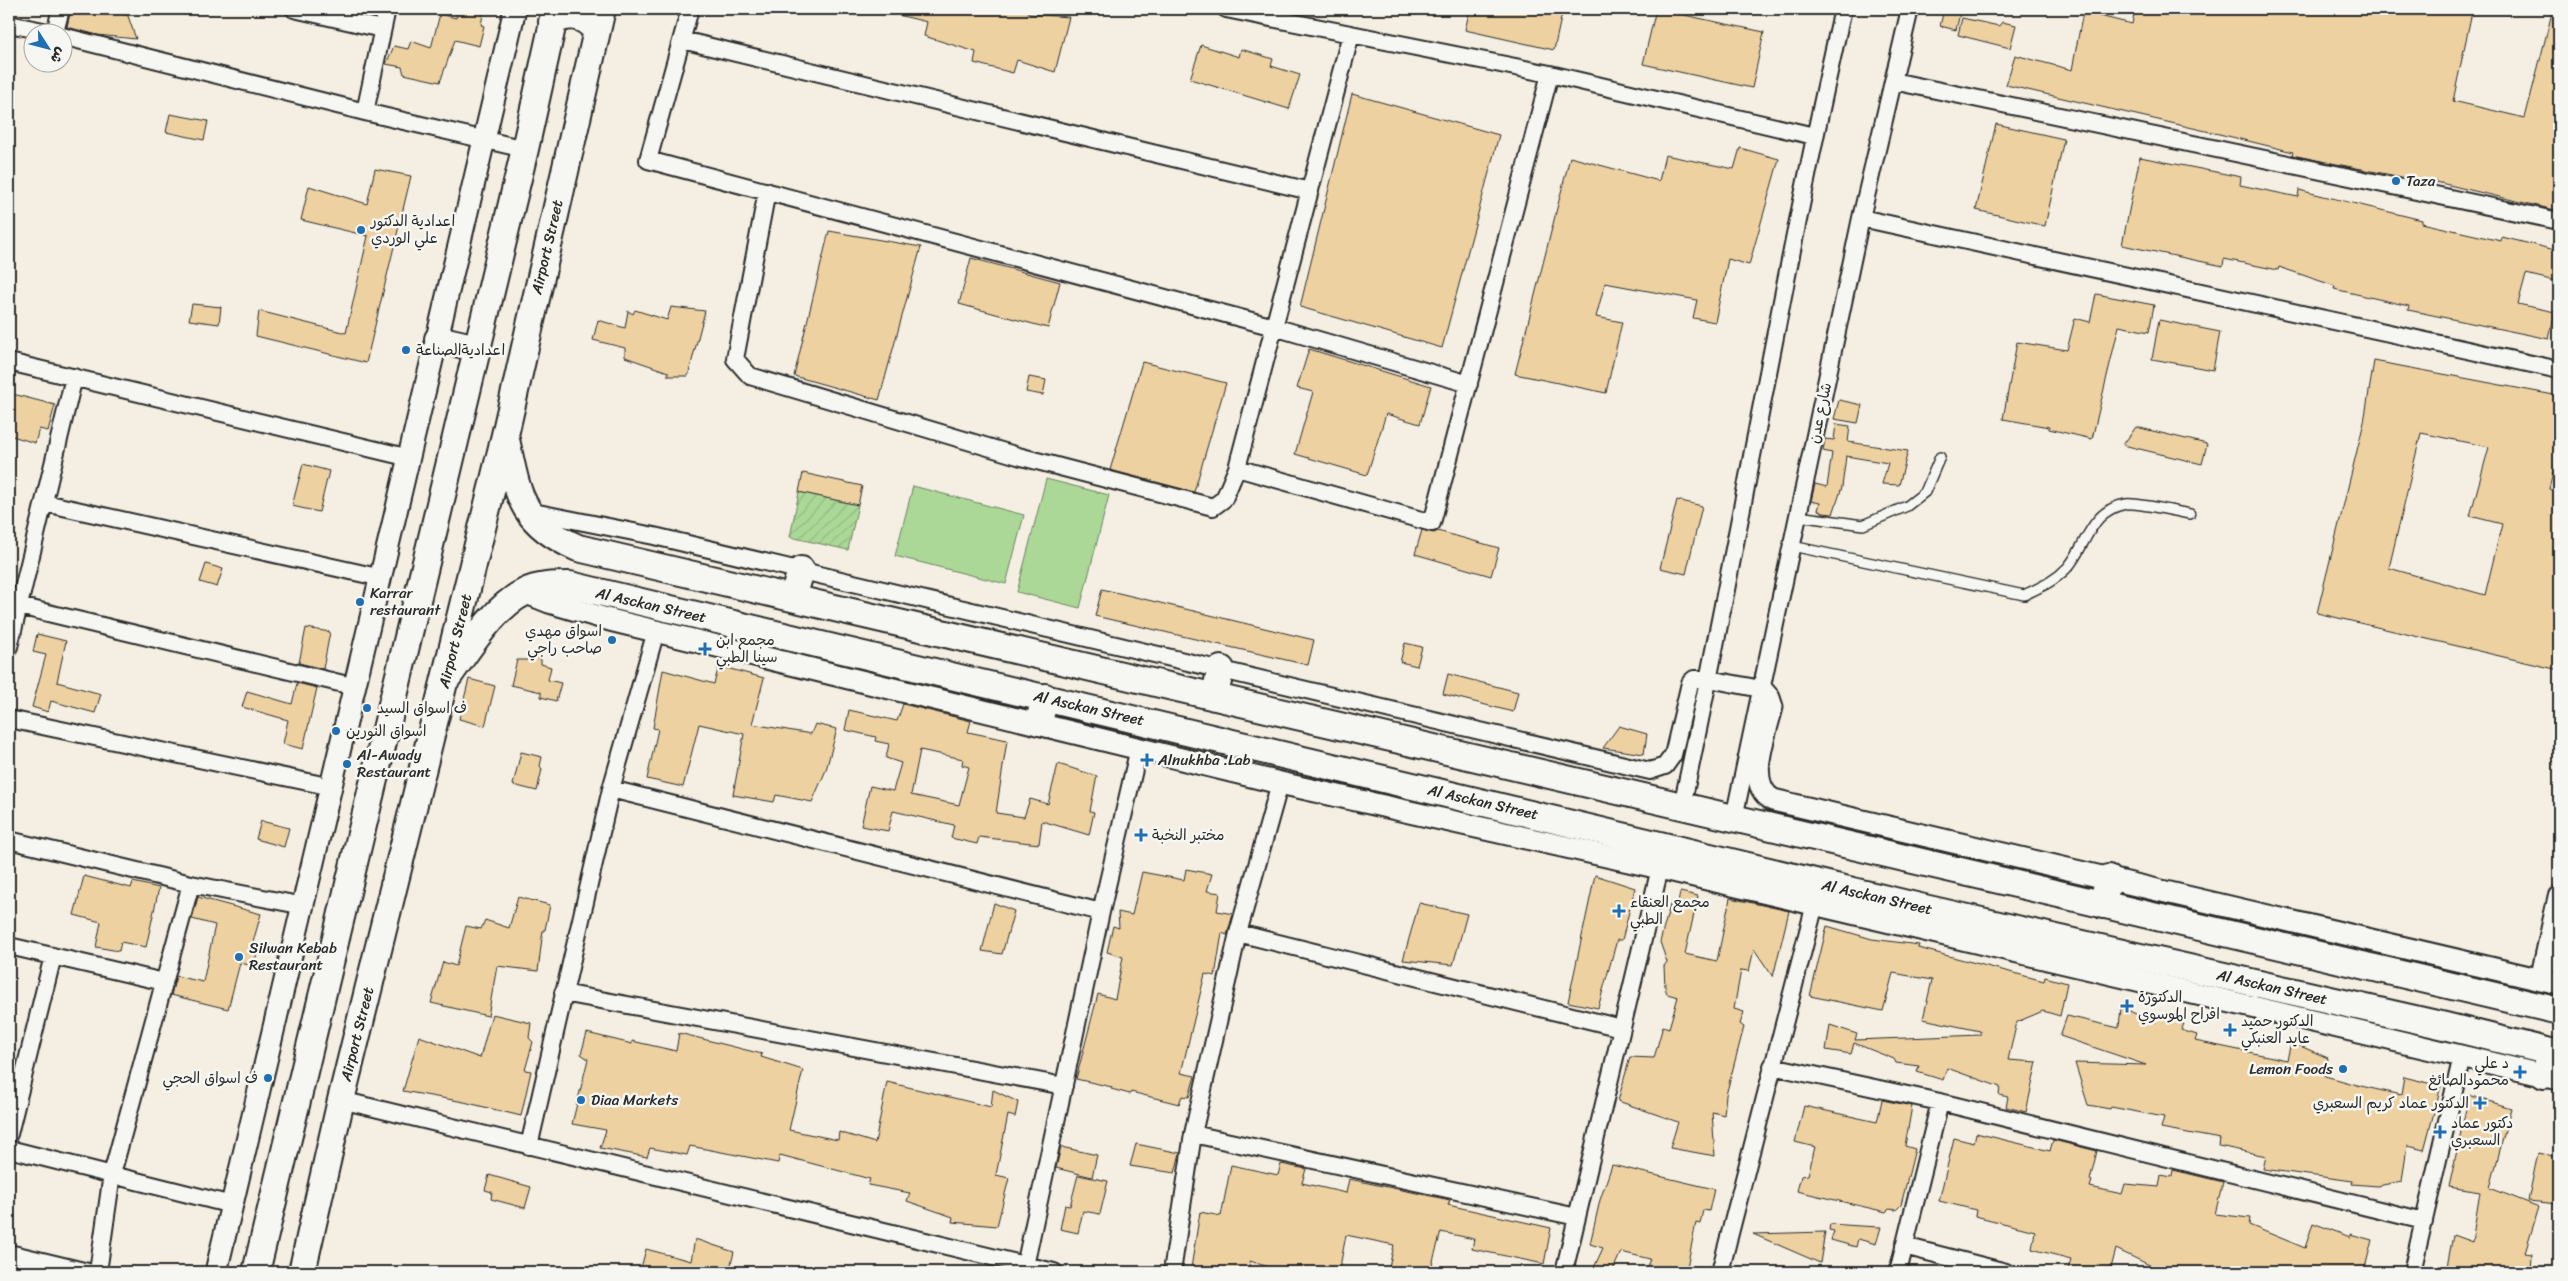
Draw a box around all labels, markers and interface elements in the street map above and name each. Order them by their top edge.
north arrow [22,22,72,72]
text: ش [43,42,73,69]
place label: Taza [2406,168,2436,194]
marker: Taza [2390,175,2402,187]
street label: Airport Street [523,197,571,298]
place label: اعدادية الدكتور علي الوردي [370,208,455,251]
marker: اعدادية الدكتور علي الوردي [355,224,367,236]
place label: اعداديةالصناعة [416,337,505,363]
marker: اعداديةالصناعة [400,344,412,356]
street label: شارع عدن [1801,380,1839,446]
street label: Al Asckan Street [592,579,709,630]
place label: Karrar restaurant [370,580,441,623]
street label: Airport Street [430,591,479,692]
marker: Karrar restaurant [354,596,366,608]
place label: اسواق مهدي صاحب راجي [525,618,602,661]
place label: مجمع ابن سينا الطبي [716,627,778,670]
marker: اسواق مهدي صاحب راجي [606,634,618,646]
marker: مجمع ابن سينا الطبي [698,642,712,656]
street label: Al Asckan Street [1030,682,1147,733]
place label: ف اسواق السيد [377,695,467,721]
marker: ف اسواق السيد [361,702,373,714]
place label: اسواق النورين [346,718,427,744]
marker: اسواق النورين [330,725,342,737]
place label: Al-Awady Restaurant [356,742,432,785]
place label: Alnukhba .Lab [1157,747,1251,773]
marker: Alnukhba .Lab [1140,753,1154,767]
marker: Al-Awady Restaurant [341,758,353,770]
street label: Al Asckan Street [1424,776,1541,827]
place label: مختبر النخبة [1152,822,1224,848]
marker: مختبر النخبة [1134,828,1148,842]
street label: Al Asckan Street [1818,871,1935,922]
place label: مجمع العنقاء الطبي [1630,889,1710,932]
marker: مجمع العنقاء الطبي [1612,904,1626,918]
place label: Silwan Kebab Restaurant [249,935,337,978]
marker: Silwan Kebab Restaurant [233,951,245,963]
street label: Al Asckan Street [2213,961,2330,1012]
street label: Airport Street [332,984,381,1085]
place label: الدكتورة افراح الموسوي [2138,984,2220,1027]
marker: الدكتورة افراح الموسوي [2120,999,2134,1013]
place label: الدكتور حميد عايد العنبكي [2241,1008,2313,1051]
marker: الدكتور حميد عايد العنبكي [2223,1023,2237,1037]
place label: د علي محمودالصائغ [2428,1050,2509,1093]
place label: Lemon Foods [2249,1056,2333,1082]
marker: Lemon Foods [2337,1063,2349,1075]
place label: ف اسواق الحجي [162,1065,258,1091]
marker: د علي محمودالصائغ [2513,1065,2527,1079]
marker: ف اسواق الحجي [262,1072,274,1084]
place label: Diaa Markets [591,1087,678,1113]
place label: الدكتور عماد كريم السعبري [2313,1090,2469,1116]
marker: Diaa Markets [575,1094,587,1106]
marker: الدكتور عماد كريم السعبري [2473,1096,2487,1110]
place label: دكتور عماد السعبري [2451,1110,2513,1153]
marker: دكتور عماد السعبري [2433,1125,2447,1139]

